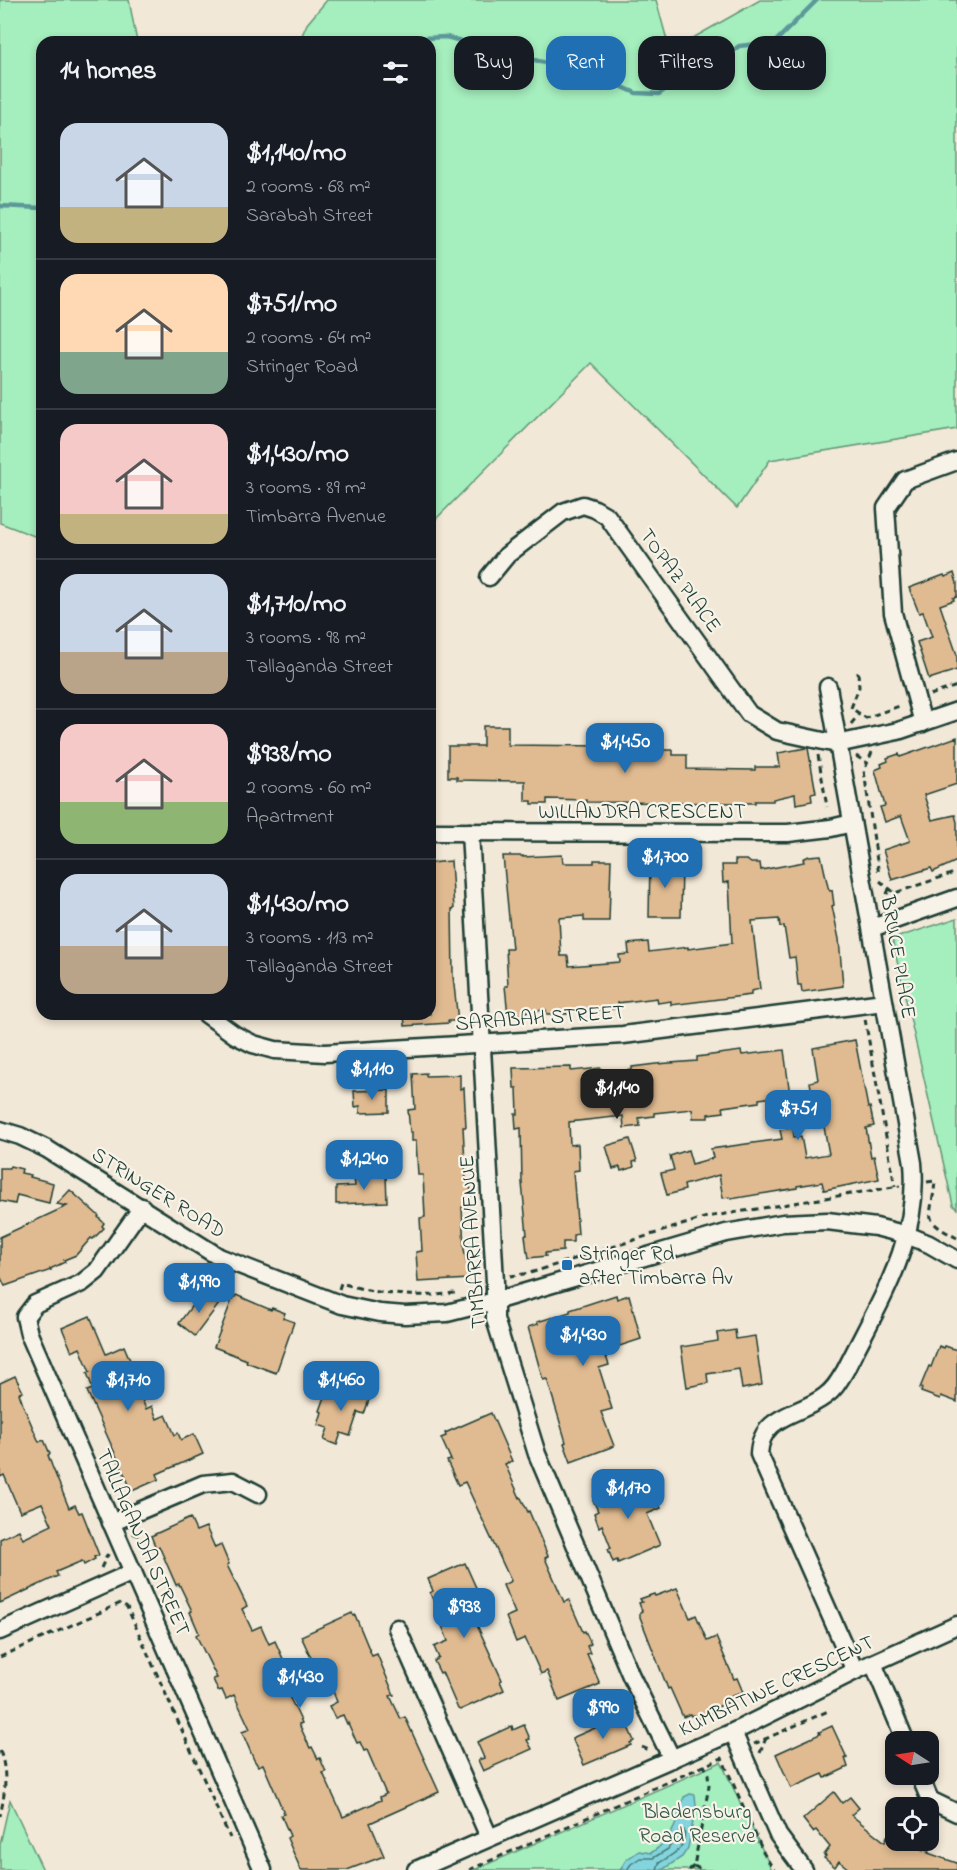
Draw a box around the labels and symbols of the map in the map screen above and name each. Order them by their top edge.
street label: TOPAZ PLACE [631,523,728,640]
pin: $1,450 [576,723,674,774]
street label: WILLANDRA CRESCENT [538,798,746,828]
pin: $1,700 [616,838,714,889]
street label: BRUCE PLACE [871,893,923,1021]
street label: SARABAH STREET [454,998,626,1040]
pin: $1,110 [323,1050,421,1101]
pin: $1,140 [568,1069,666,1120]
pin: $751 [762,1090,834,1141]
street label: STRINGER ROAD [85,1140,231,1247]
pin: $1,240 [315,1140,413,1191]
street label: TIMBARRA AVENUE [453,1154,495,1330]
place label: Stringer Rd after Timbarra Av [579,1240,734,1294]
marker: Stringer Rd after Timbarra Av [560,1258,574,1272]
pin: $1,990 [150,1263,248,1314]
pin: $1,430 [534,1316,632,1367]
pin: $1,710 [79,1361,177,1412]
pin: $1,460 [292,1361,390,1412]
street label: TALLAGANDA STREET [87,1444,197,1641]
pin: $1,170 [579,1469,677,1520]
pin: $938 [428,1588,500,1639]
street label: KUMBATINE CRESCENT [674,1628,879,1745]
pin: $1,430 [251,1658,349,1709]
pin: $990 [567,1689,639,1740]
north arrow [885,1731,939,1785]
park label: Bladensburg Road Reserve [639,1798,756,1852]

